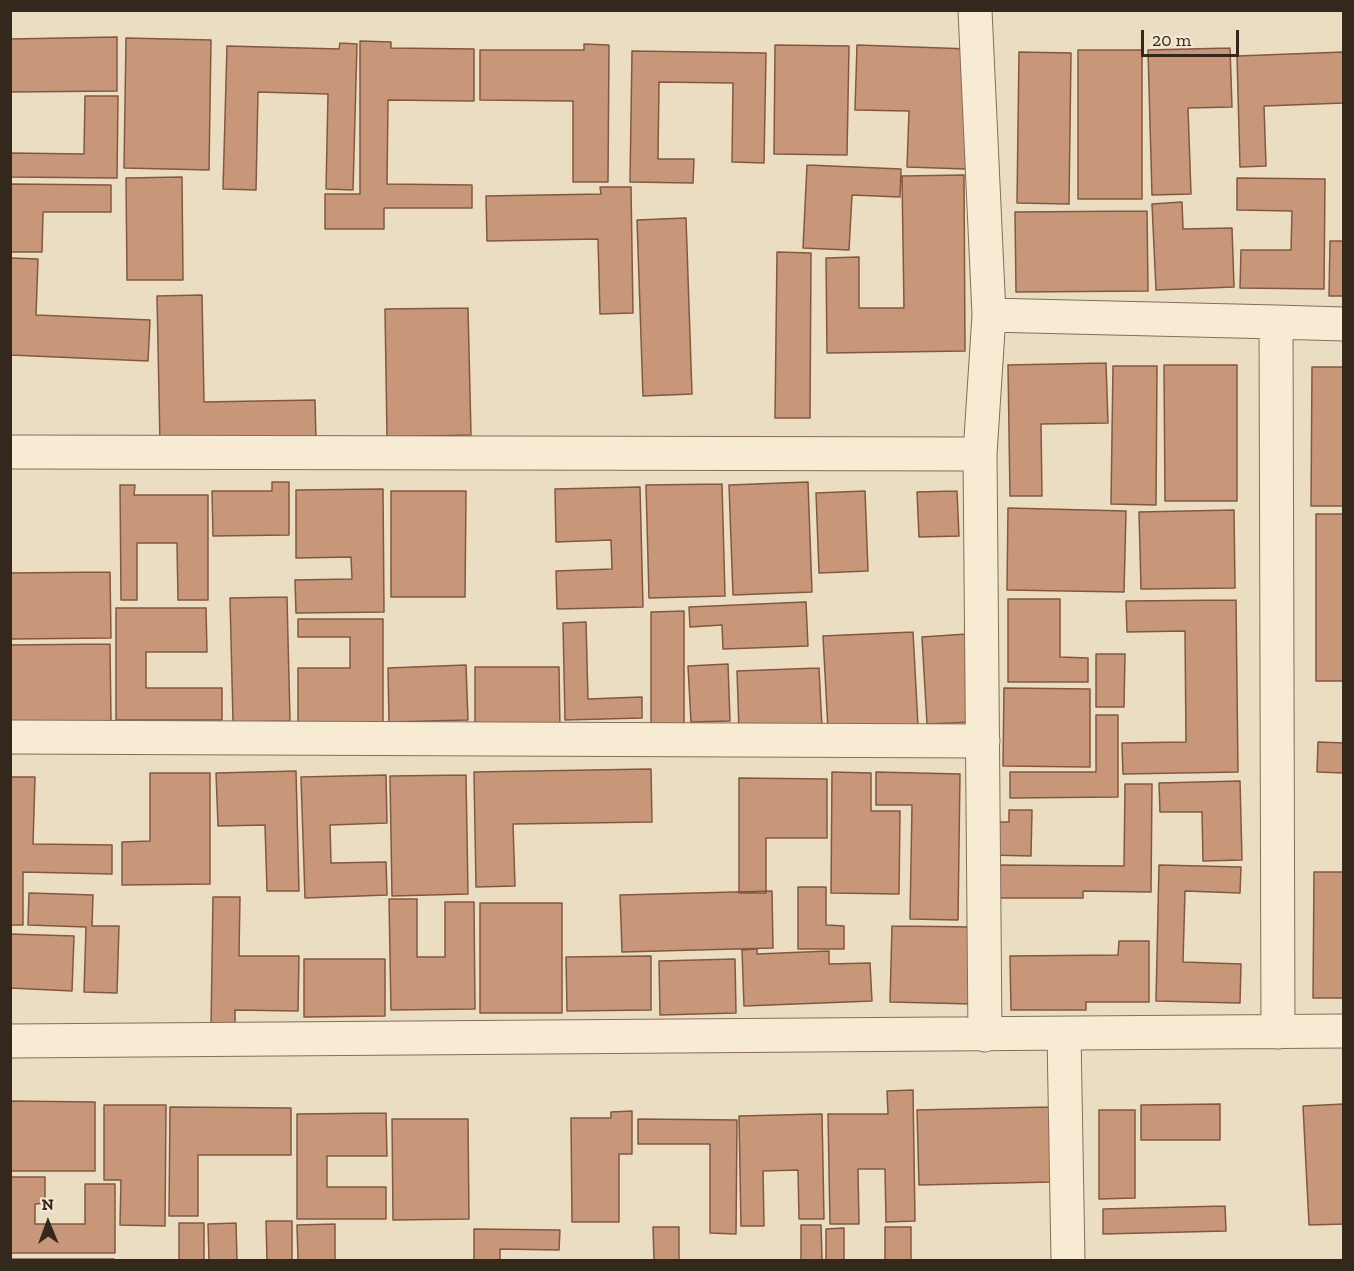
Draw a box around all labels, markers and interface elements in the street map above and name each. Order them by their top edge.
scale bar [1144,18,1242,56]
text: 20 m [1152,29,1191,51]
north arrow [18,1193,78,1253]
text: N [41,1195,54,1214]

